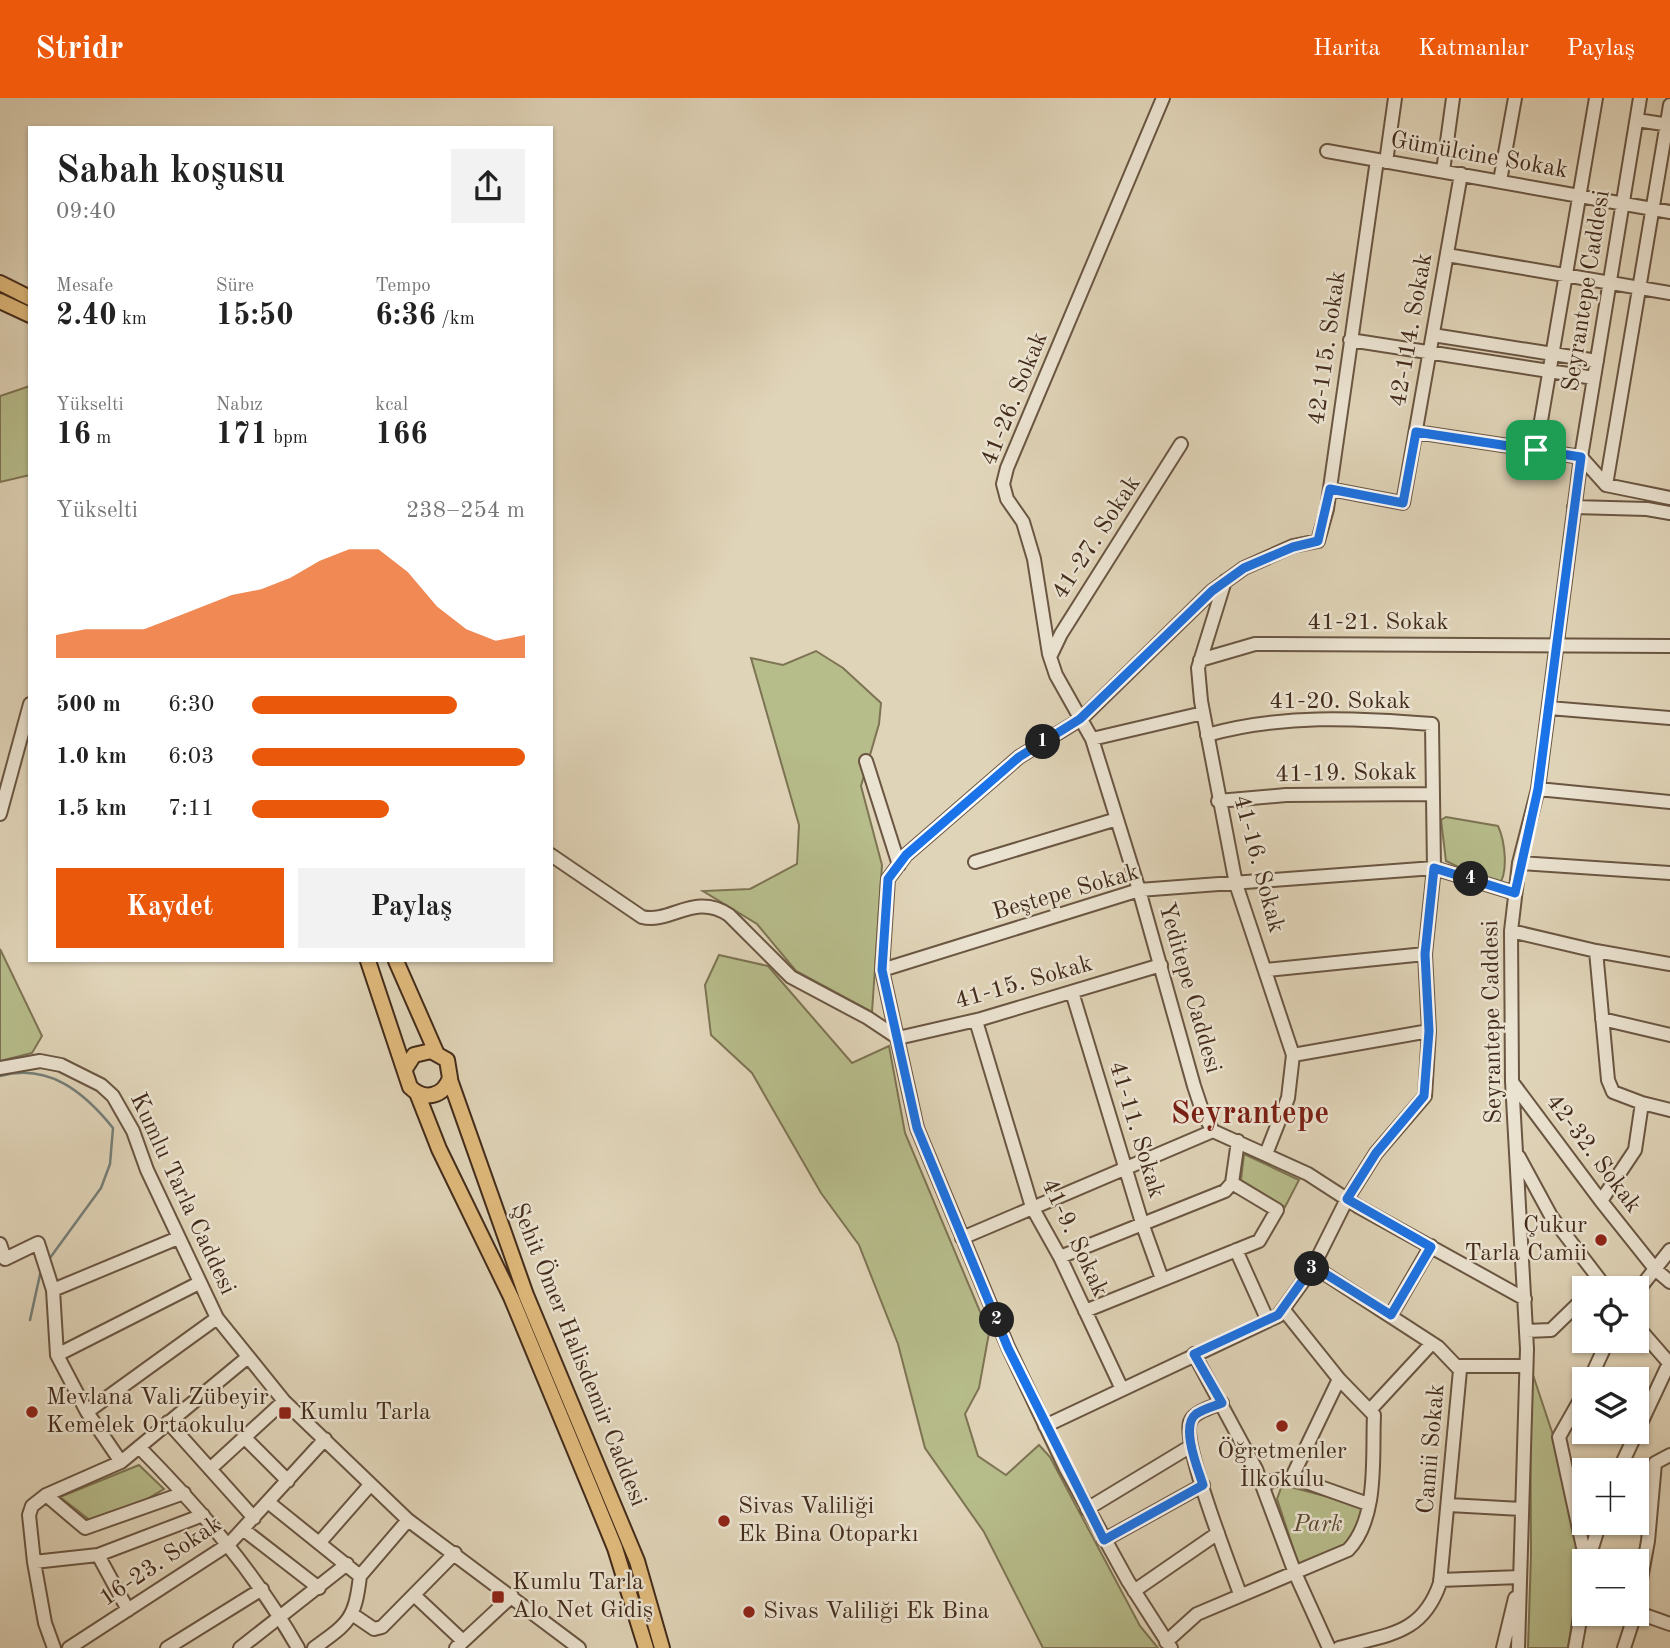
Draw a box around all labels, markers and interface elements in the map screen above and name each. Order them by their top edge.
text: Stridr [35,33,124,66]
text: Harita [1313,37,1380,61]
text: Katmanlar [1418,37,1529,61]
text: Paylaş [1567,37,1635,61]
street label: Gümülcine Sokak [1388,129,1570,183]
button: share [451,149,525,223]
text: Sabah koşusu [56,153,285,191]
street label: Seyrantepe Caddesi [1559,188,1615,394]
text: 09:40 [56,200,116,223]
street label: 42-114. Sokak [1387,251,1437,409]
street label: 42-115. Sokak [1305,269,1351,427]
text: Mesafe [56,277,113,296]
text: Süre [216,277,254,296]
text: Tempo [375,277,431,296]
text: 2.40 [56,301,117,331]
text: 15:50 [216,301,294,331]
text: 6:36 [375,301,436,331]
text: km [117,310,147,329]
text: /km [436,310,475,329]
street label: 41-26. Sokak [977,329,1053,469]
text: Yükselti [56,396,124,415]
text: Nabız [216,396,263,415]
text: kcal [375,396,408,415]
text: 16 [56,420,91,450]
text: 171 [216,420,268,450]
text: 166 [375,420,428,450]
pin [1506,420,1566,480]
text: m [91,429,111,448]
text: bpm [268,429,308,448]
icon: arrive [1517,431,1555,469]
street label: 41-27. Sokak [1048,472,1146,604]
text: Yükselti [56,499,138,522]
text: 238–254 m [406,499,525,522]
street label: 41-21. Sokak [1307,611,1449,635]
street label: 41-20. Sokak [1269,690,1411,714]
text: 500 m [56,693,121,716]
text: 6:30 [168,693,214,716]
pin: 1 [1026,724,1060,760]
text: 1 [1037,732,1048,751]
text: 1.0 km [56,745,127,768]
text: 6:03 [168,745,214,768]
street label: 41-19. Sokak [1275,761,1417,787]
street label: 41-16. Sokak [1228,793,1288,935]
text: 1.5 km [56,797,127,820]
text: 7:11 [168,797,214,820]
street label: Beştepe Sokak [990,861,1142,925]
pin: 4 [1454,862,1488,896]
button: Kaydet [56,868,284,948]
button: Paylaş [298,868,525,948]
text: 4 [1465,869,1476,888]
street label: Yeditepe Caddesi [1153,900,1225,1076]
street label: Seyrantepe Caddesi [1479,920,1507,1124]
street label: 41-15. Sokak [953,952,1095,1014]
street label: 41-11. Sokak [1104,1059,1168,1201]
street label: Kumlu Tarla Caddesi [125,1089,239,1299]
street label: 42-32. Sokak [1541,1090,1645,1218]
district label: Seyrantepe [1171,1099,1329,1131]
street label: 41-9. Sokak [1036,1175,1112,1301]
street label: Şehit Ömer Halisdemir Caddesi [506,1198,654,1510]
place label: Çukur Tarla Camii [1464,1214,1587,1266]
marker: Çukur Tarla Camii [1593,1232,1609,1248]
pin: 3 [1294,1252,1330,1286]
text: 3 [1306,1259,1317,1278]
map controls [1572,1276,1649,1626]
button: locate [1572,1276,1649,1353]
pin: 2 [979,1302,1014,1338]
text: 2 [991,1310,1002,1329]
button: layers [1572,1367,1649,1444]
street label: Camii Sokak [1414,1383,1450,1515]
place label: Mevlana Vali Zübeyir Kemelek Ortaokulu [46,1386,269,1438]
place label: Kumlu Tarla [299,1401,431,1425]
marker: Mevlana Vali Zübeyir Kemelek Ortaokulu [24,1404,40,1420]
marker: Kumlu Tarla [277,1405,293,1421]
marker: Öğretmenler İlkokulu [1274,1418,1290,1434]
place label: Öğretmenler İlkokulu [1217,1436,1347,1492]
button: + [1572,1458,1649,1535]
place label: Sivas Valiliği Ek Bina Otoparkı [738,1495,919,1547]
street label: 16-23. Sokak [96,1512,226,1612]
marker: Sivas Valiliği Ek Bina Otoparkı [716,1513,732,1529]
park label: Park [1292,1513,1343,1537]
button: − [1572,1549,1649,1626]
place label: Kumlu Tarla Alo Net Gidiş [512,1571,653,1623]
marker: Kumlu Tarla Alo Net Gidiş [490,1589,506,1605]
place label: Sivas Valiliği Ek Bina [763,1600,990,1624]
marker: Sivas Valiliği Ek Bina [741,1604,757,1620]

